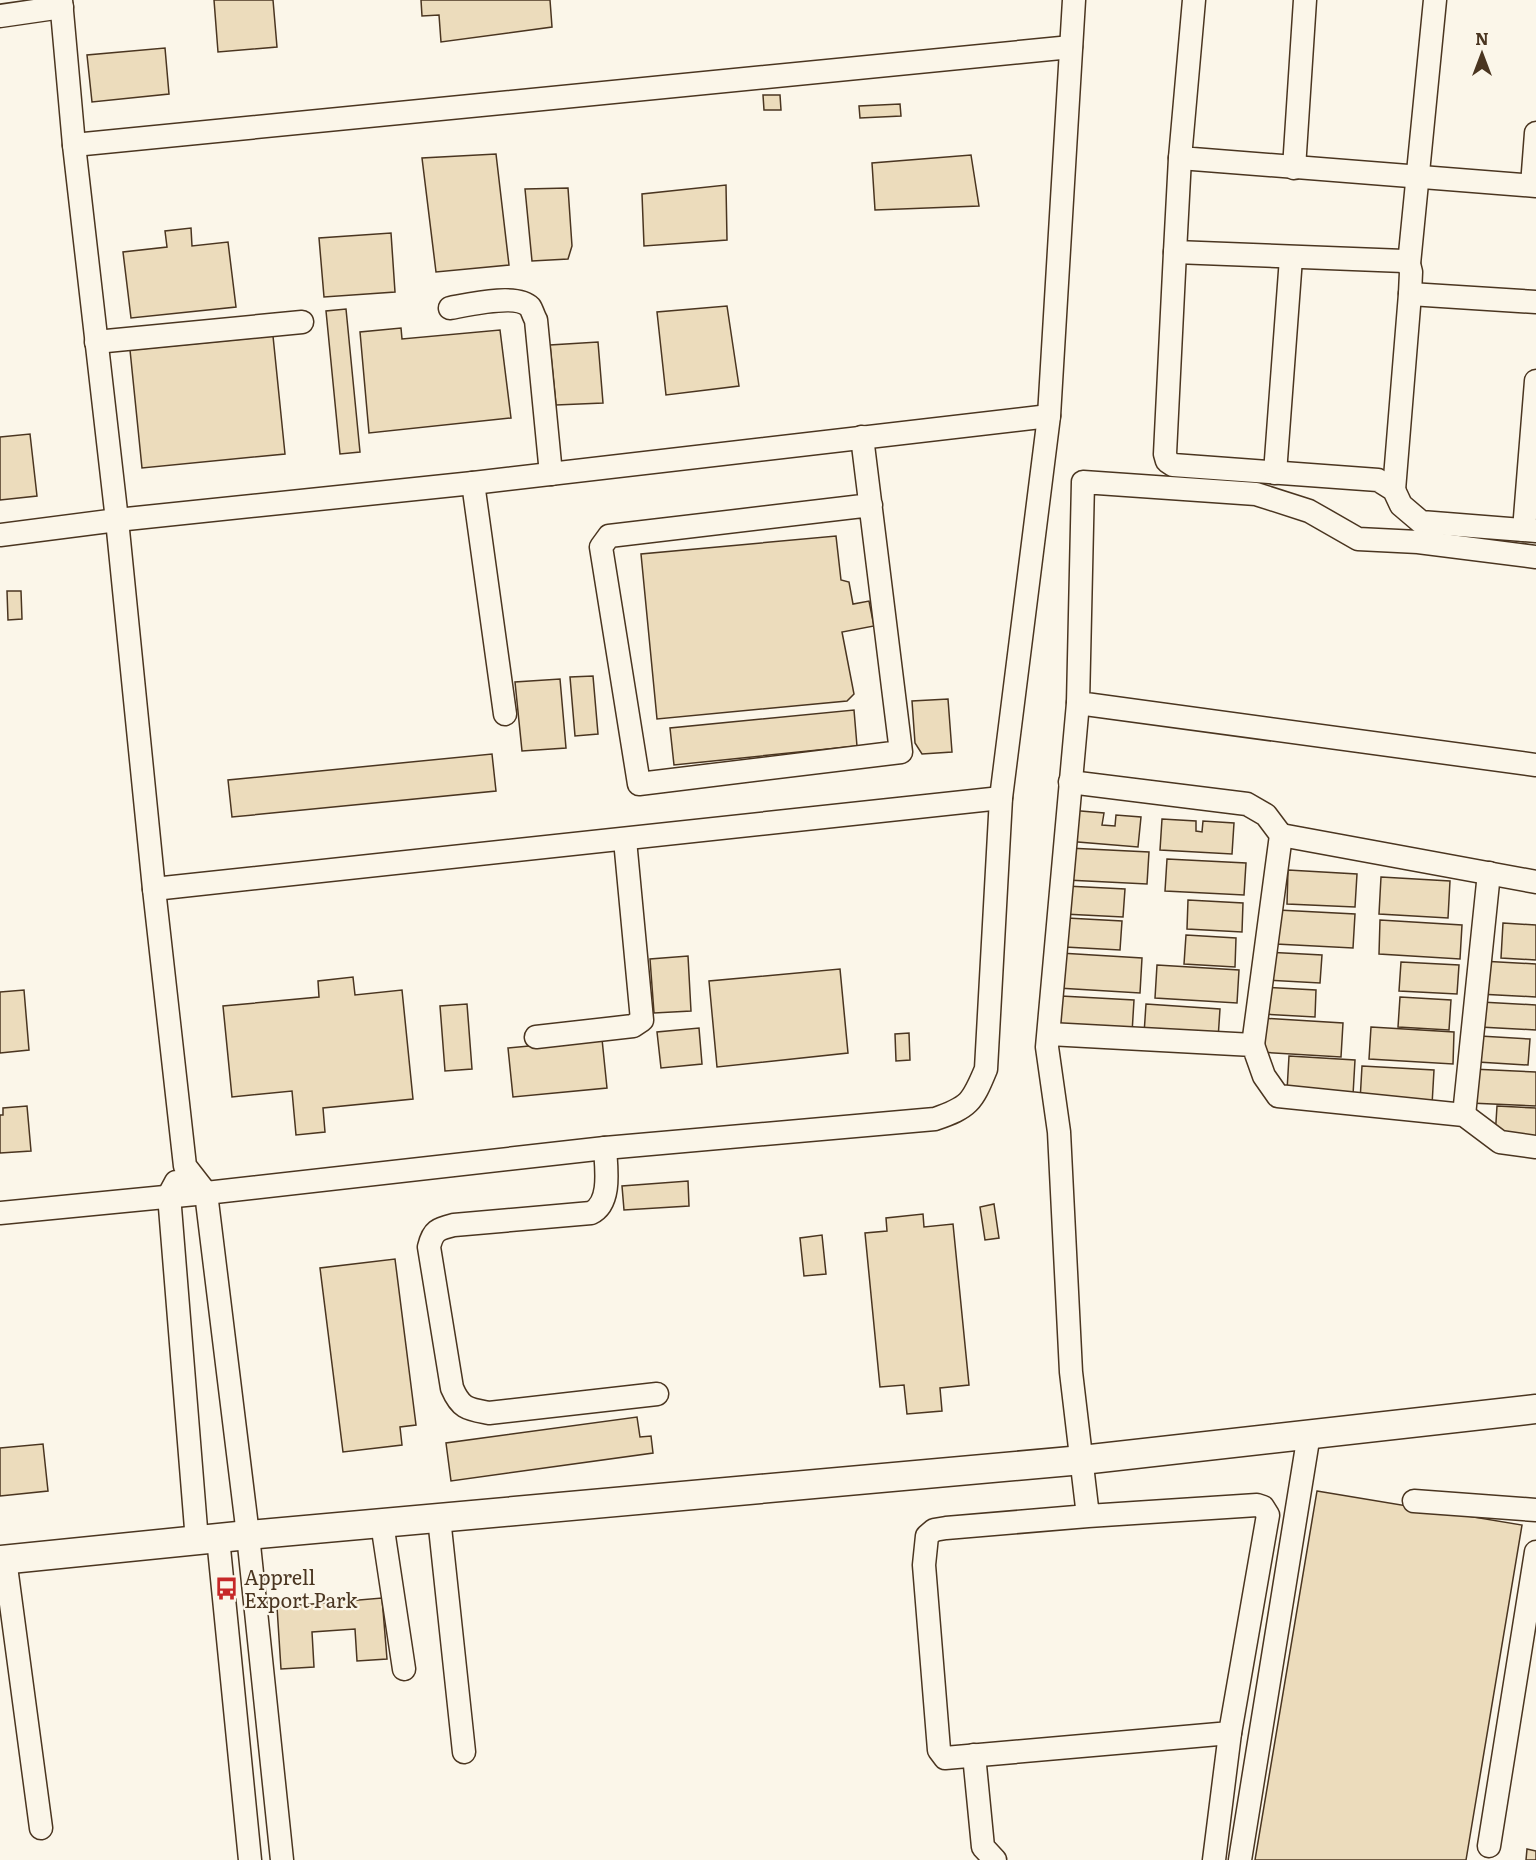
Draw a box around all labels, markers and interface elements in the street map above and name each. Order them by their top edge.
north arrow [1452,24,1512,84]
text: N [1475,26,1489,50]
place label: Apprell Export Park [244,1561,358,1614]
bus stop icon: Apprell Export Park [213,1575,239,1601]

